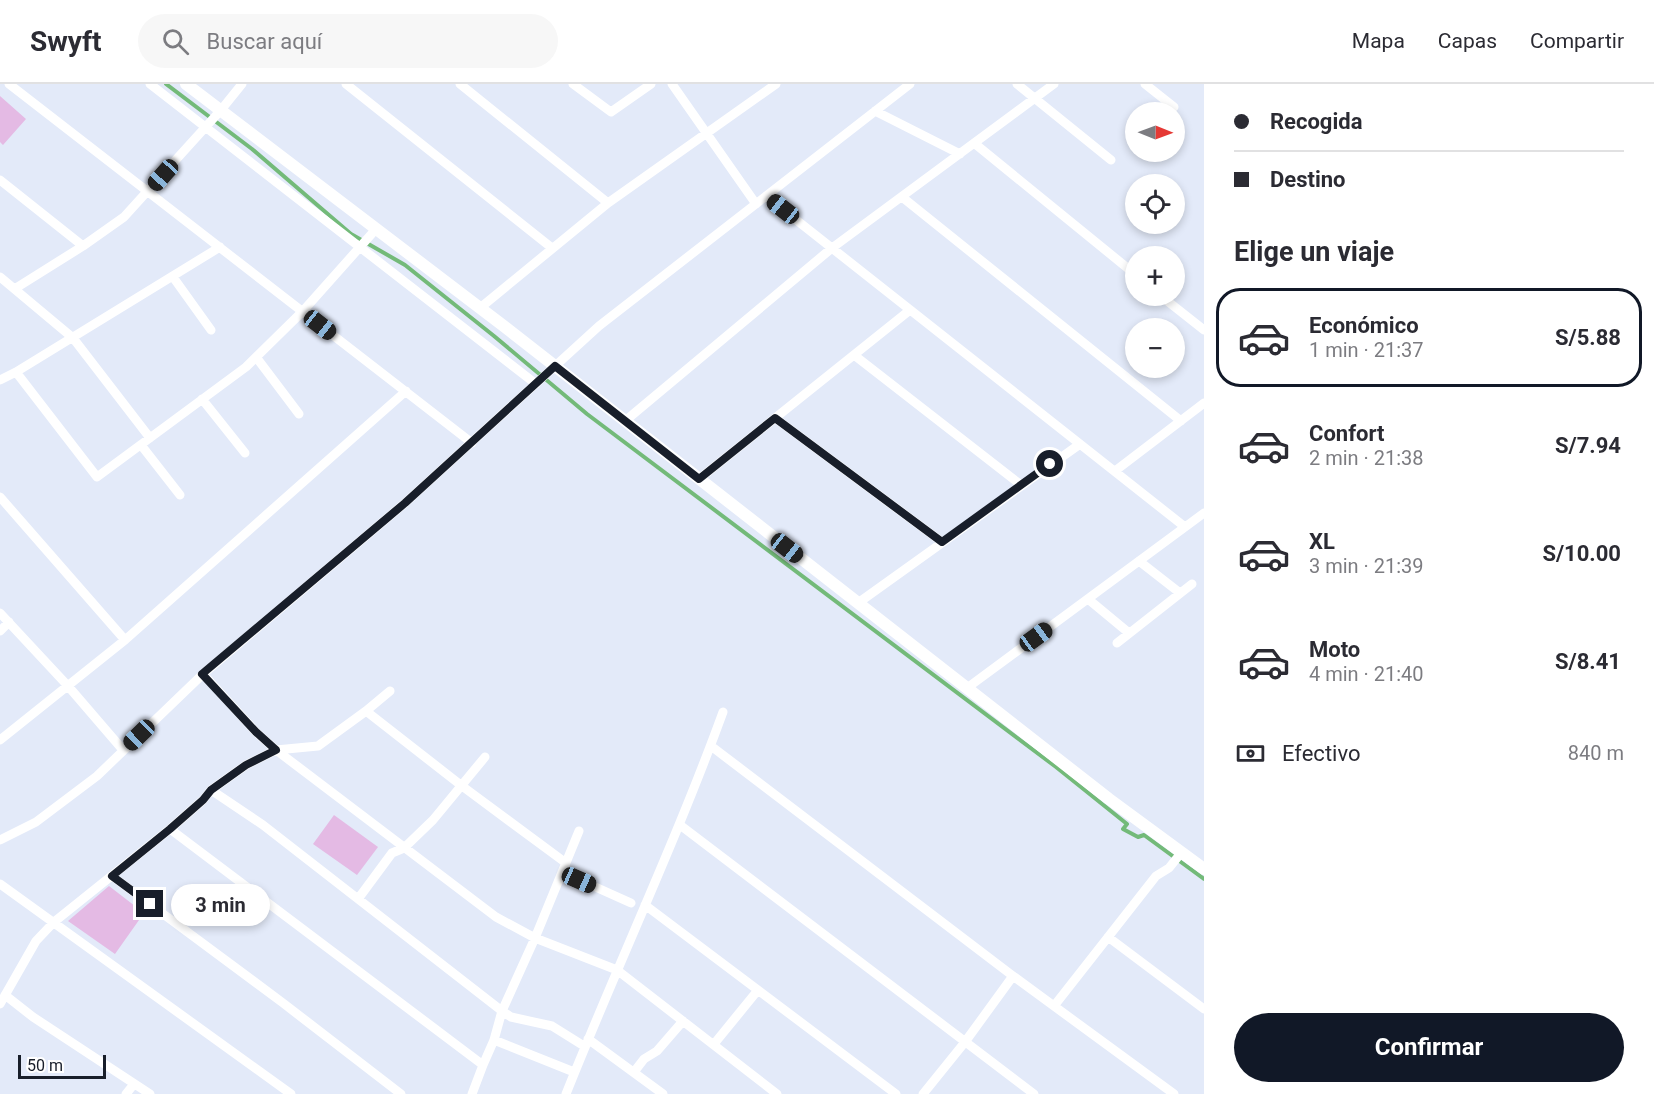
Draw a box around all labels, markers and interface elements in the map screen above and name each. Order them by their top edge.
search box [138,14,558,68]
text: Swyft [30,25,102,58]
icon: search [159,25,192,58]
text: Buscar aquí [207,29,322,54]
text: Mapa [1352,29,1405,53]
text: Capas [1438,29,1497,53]
text: Compartir [1530,29,1624,53]
north arrow [1125,102,1185,162]
map controls [1125,102,1185,378]
text: Recogida [1270,109,1362,134]
car [144,156,182,194]
text: Destino [1270,167,1346,192]
button: locate [1125,174,1185,234]
car [763,191,803,227]
text: Elige un viaje [1234,236,1394,268]
button: + [1125,246,1185,306]
car [300,307,340,343]
icon: car [1237,311,1291,365]
text: Económico [1309,313,1419,338]
button: − [1125,318,1185,378]
text: S/5.88 [1555,325,1621,350]
text: 1 min · 21:37 [1309,338,1424,362]
icon: car [1237,419,1291,473]
text: Confort [1309,421,1384,446]
text: S/7.94 [1555,433,1621,458]
text: 2 min · 21:38 [1309,446,1424,470]
route start [1036,450,1063,477]
icon: car [1237,527,1291,581]
text: XL [1309,529,1335,554]
car [767,530,807,566]
text: S/10.00 [1542,541,1621,566]
text: 3 min · 21:39 [1309,554,1424,578]
car [1016,619,1056,655]
icon: car [1237,635,1291,689]
text: Moto [1309,637,1360,662]
text: S/8.41 [1555,649,1621,674]
text: 4 min · 21:40 [1309,662,1424,686]
car [120,716,158,754]
icon: cash [1234,737,1267,770]
text: Efectivo [1282,741,1360,766]
text: 840 m [1568,741,1624,765]
car [559,864,599,896]
callout: 3 min [171,883,270,925]
route end [136,890,163,917]
text: 3 min [195,893,246,917]
button: Confirmar [1234,1013,1624,1082]
scale bar [18,1052,106,1080]
text: 50 m [27,1056,63,1075]

